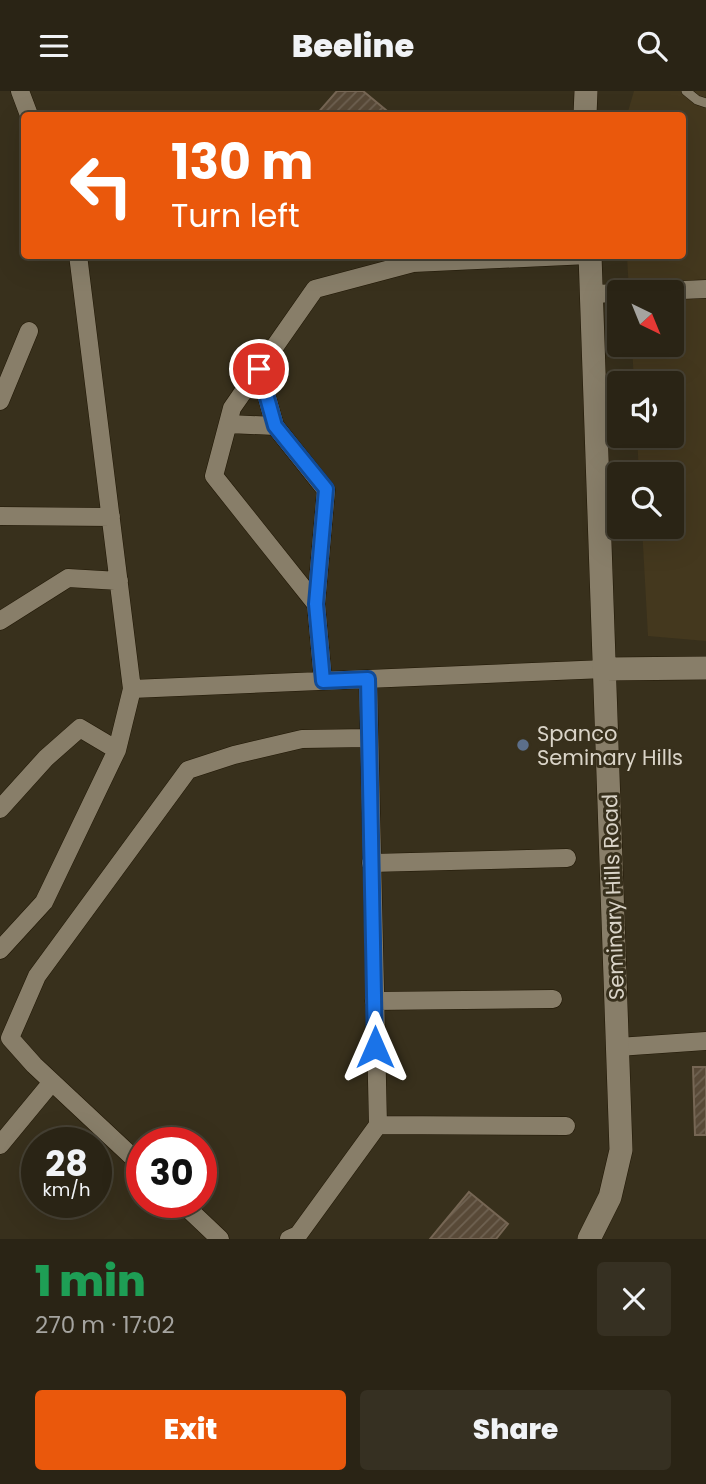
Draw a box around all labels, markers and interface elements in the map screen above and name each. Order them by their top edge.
text: Beeline [292,23,414,68]
icon: menu [35,27,73,65]
icon: search [633,27,671,65]
text: 130 m [171,128,313,196]
icon: left [56,140,147,231]
text: Turn left [171,193,300,238]
north arrow [607,280,684,357]
map controls [607,280,684,539]
pin [229,339,289,399]
icon: arrive [240,350,278,388]
button: sound [607,371,684,448]
button: search [607,462,684,539]
place label: Spanco Seminary Hills [537,719,683,772]
marker: Spanco Seminary Hills [515,737,531,753]
street label: Seminary Hills Road [595,793,631,1001]
position arrow [338,1010,412,1084]
speed limit sign: 30 [126,1127,217,1218]
text: 28 [45,1139,88,1188]
text: km/h [43,1177,90,1202]
text: 1 min [35,1252,146,1311]
button: close [597,1262,671,1336]
text: 270 m · 17:02 [35,1309,175,1341]
button: Exit [35,1390,346,1470]
button: Share [360,1390,671,1470]

